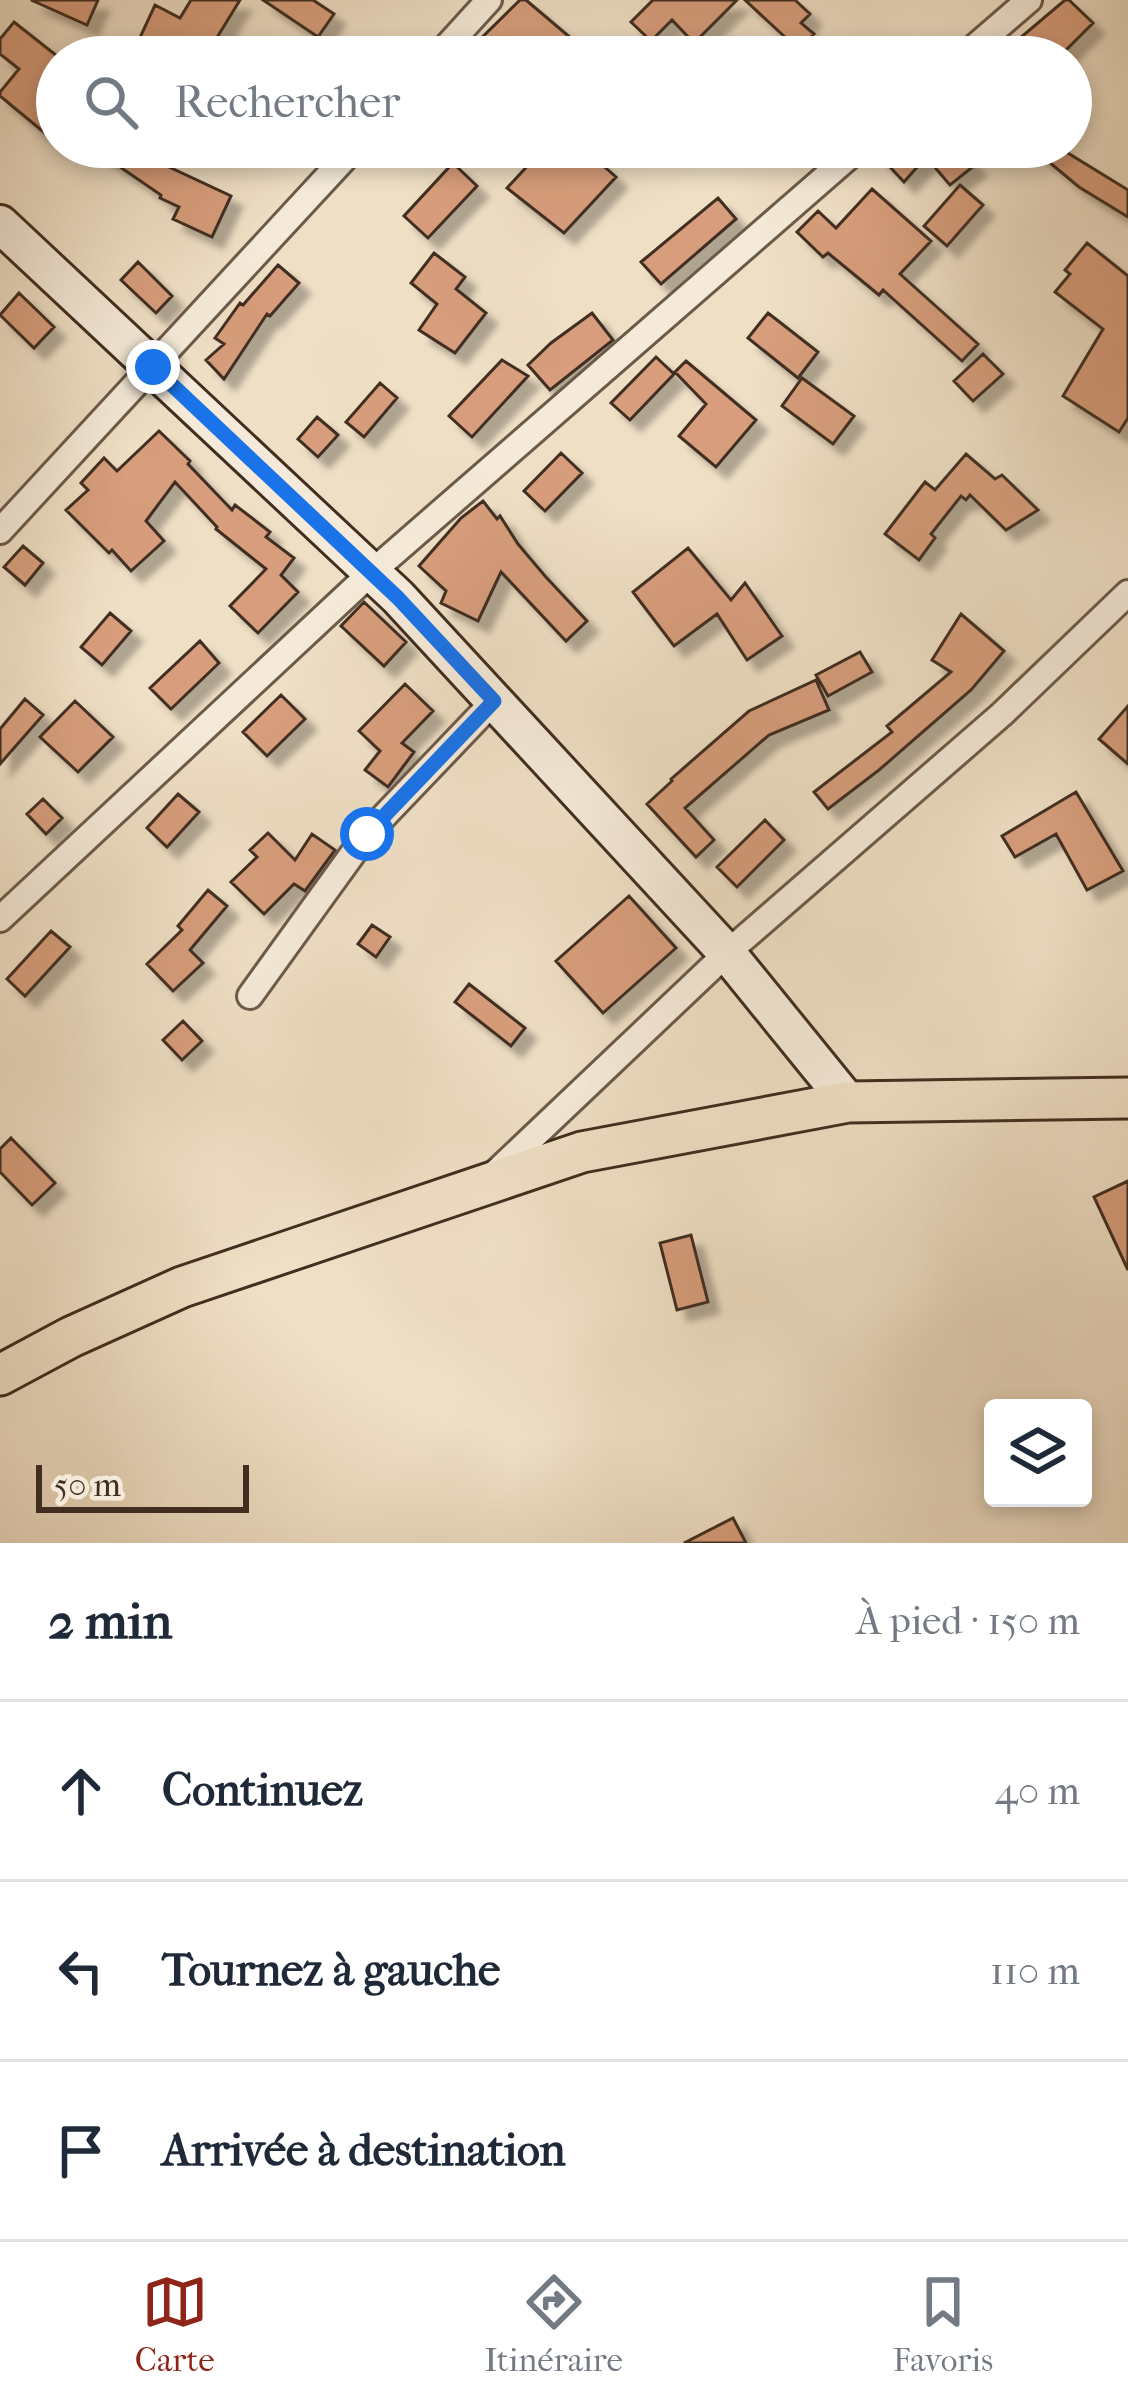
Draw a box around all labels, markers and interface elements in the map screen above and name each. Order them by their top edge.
search box [36,36,1092,168]
icon: search [78,69,144,135]
text: Rechercher [174,76,400,129]
route end [126,340,180,394]
route start [340,807,394,861]
map controls [984,1399,1092,1507]
button: layers [984,1399,1092,1507]
scale bar [36,1459,249,1512]
text: 50 m [54,1466,121,1505]
text: 2 min [48,1591,172,1651]
text: À pied · 150 m [856,1598,1080,1644]
icon: ahead [48,1758,114,1824]
text: Continuez [162,1764,363,1817]
text: 40 m [995,1768,1080,1814]
icon: left [48,1938,114,2004]
text: Tournez à gauche [162,1944,500,1997]
text: 110 m [990,1948,1080,1994]
icon: arrive [48,2118,114,2184]
text: Arrivée à destination [162,2124,566,2177]
tab: Carte [135,2269,215,2380]
tab: Itinéraire [484,2269,623,2380]
tab: Favoris [893,2269,993,2380]

